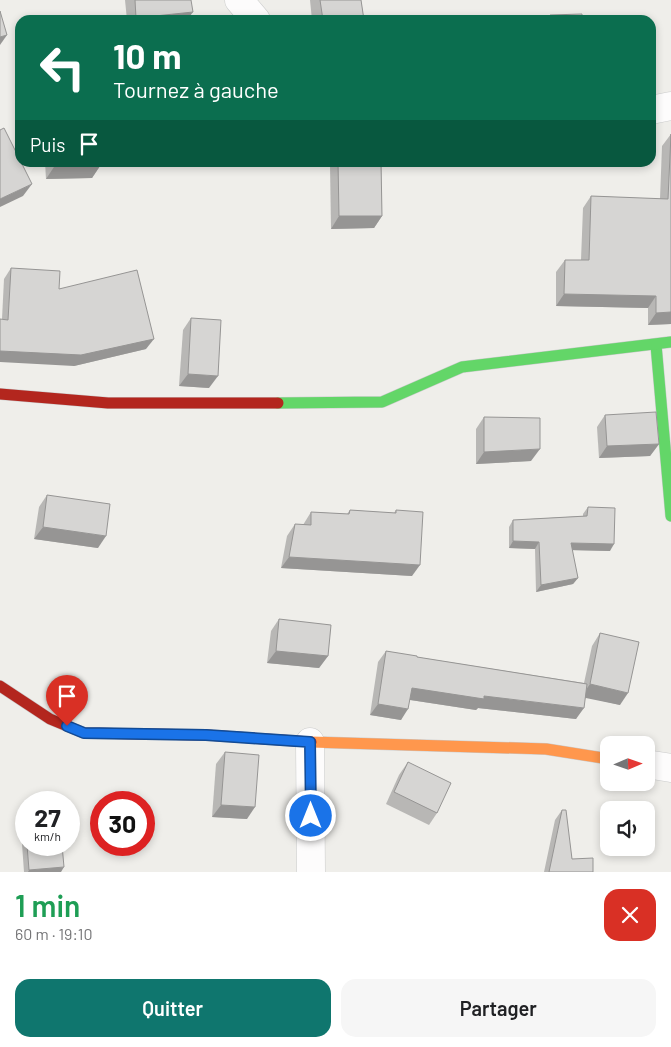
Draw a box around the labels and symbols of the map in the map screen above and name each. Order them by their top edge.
pin [46,675,88,726]
north arrow [600,736,655,791]
position arrow [284,789,336,841]
speed limit sign: 30 [90,791,155,856]

